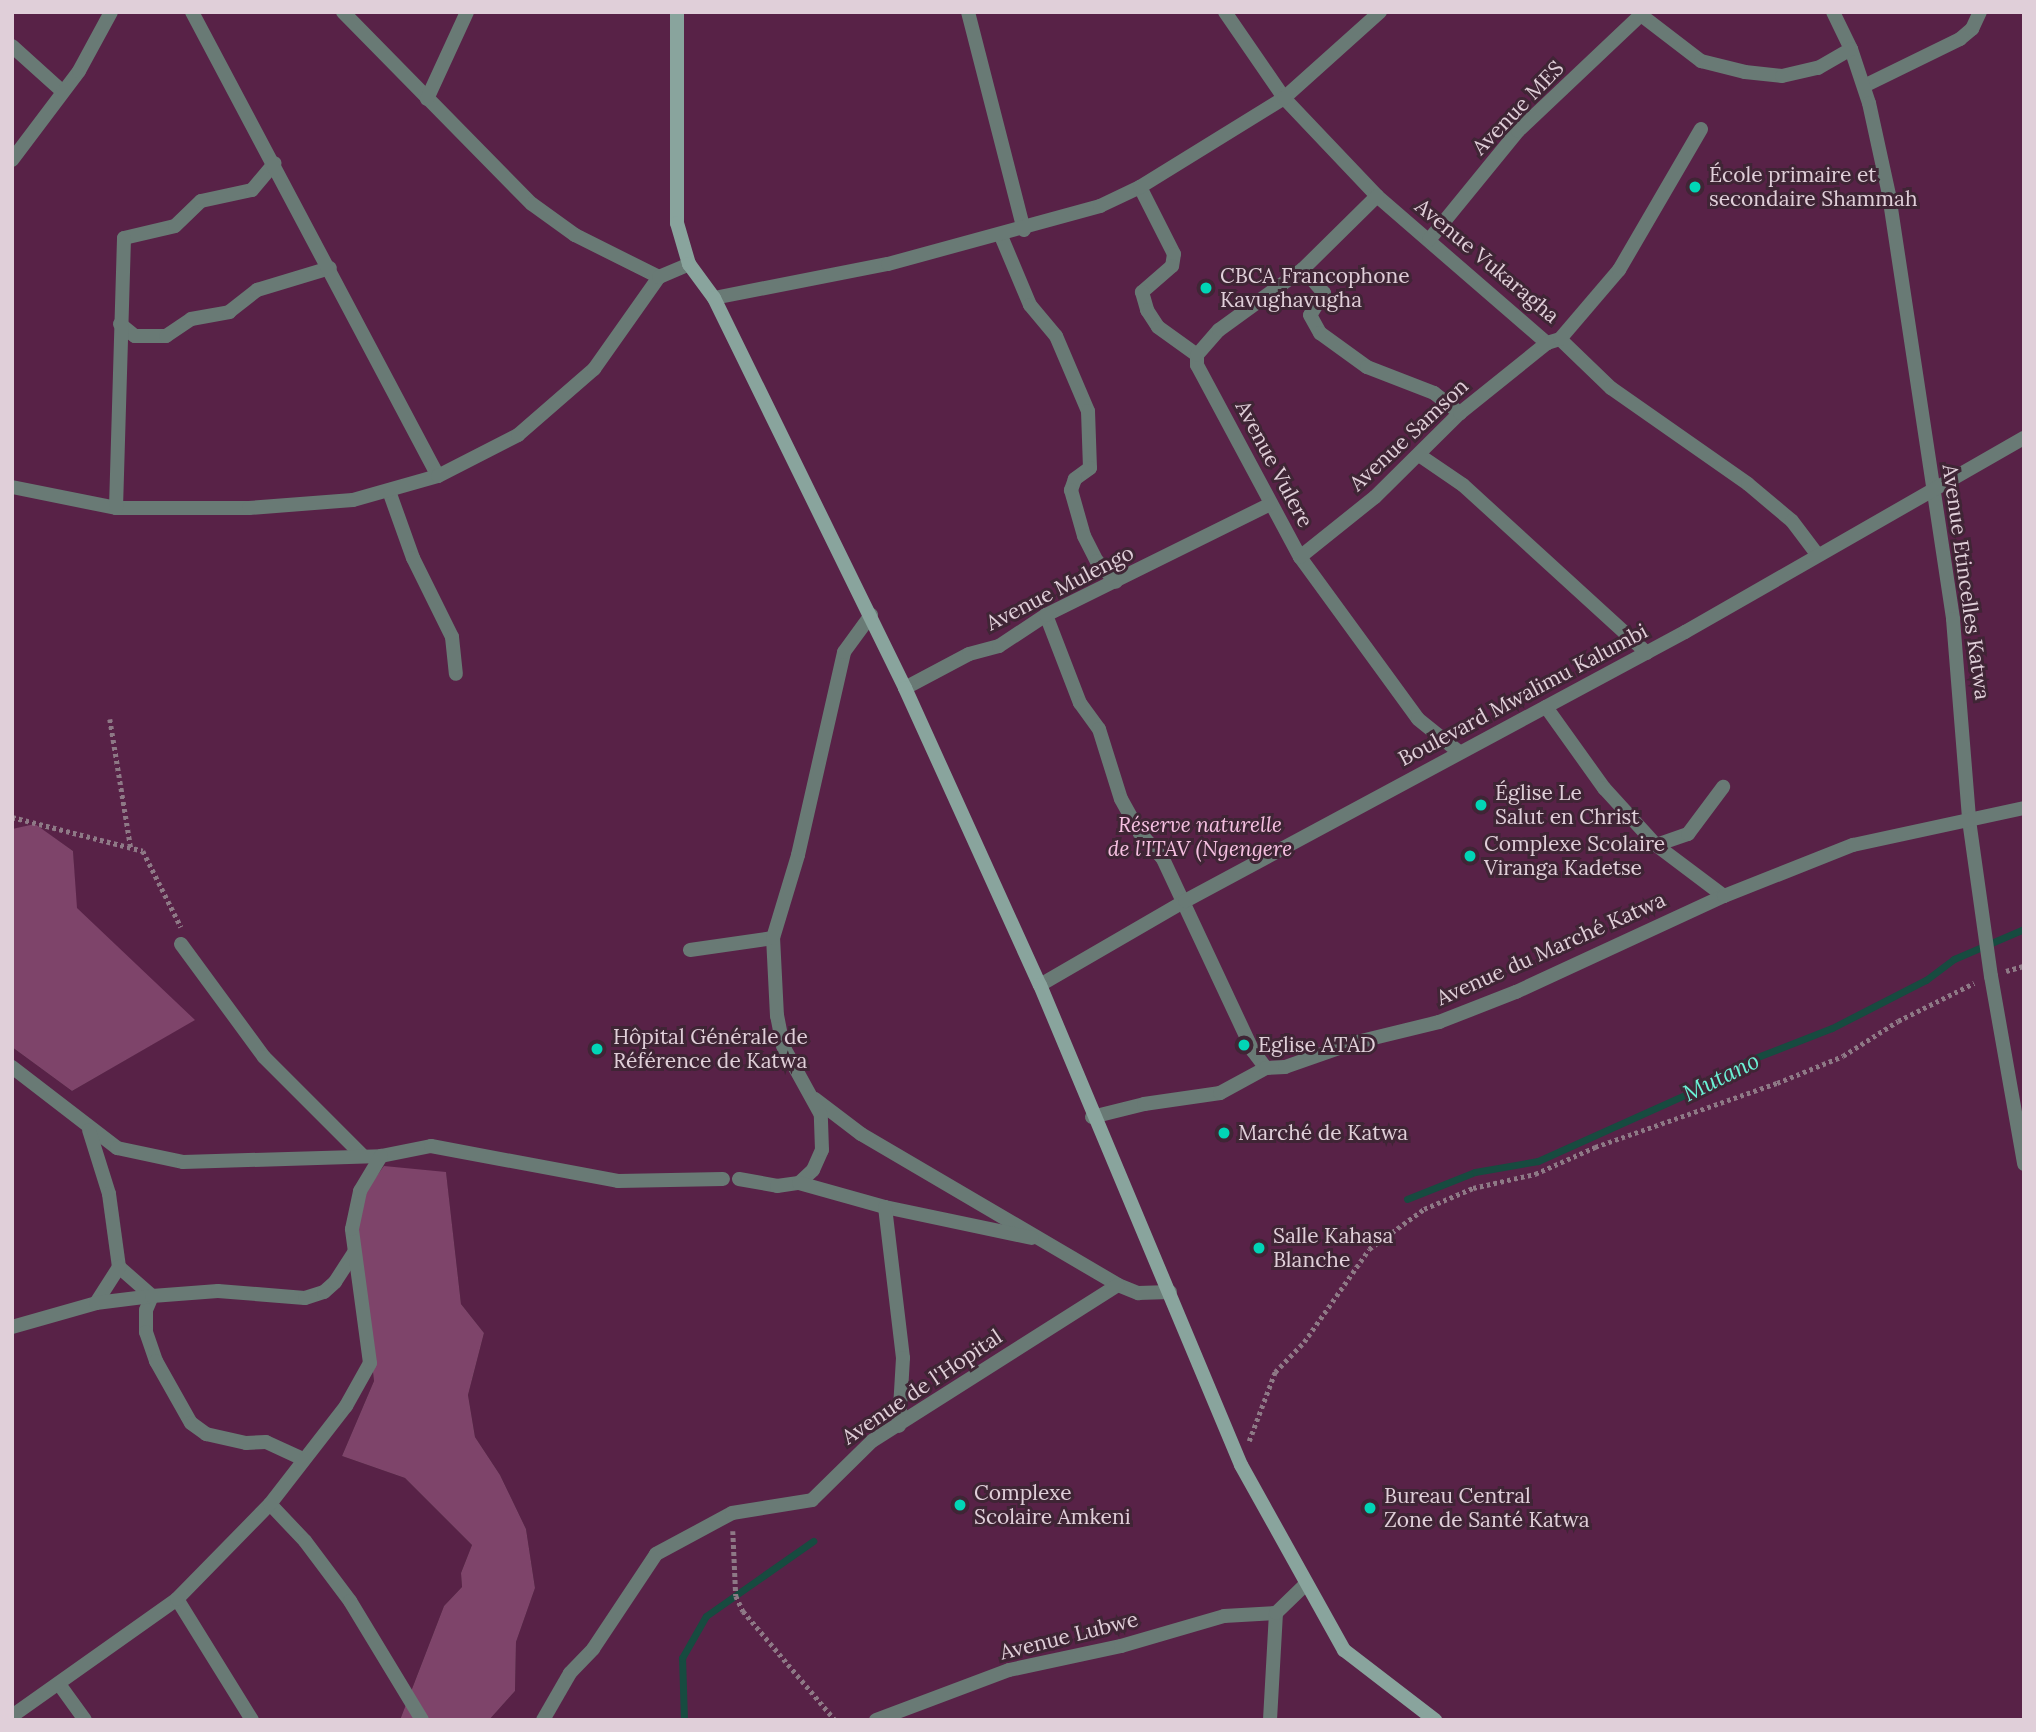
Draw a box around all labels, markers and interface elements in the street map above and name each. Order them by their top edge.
street label: Avenue MES [1467,56,1569,160]
place label: École primaire et secondaire Shammah [1709,162,1918,212]
marker: École primaire et secondaire Shammah [1687,179,1703,195]
street label: Avenue Vukaragha [1410,193,1564,329]
place label: CBCA Francophone Kavughavugha [1220,263,1410,313]
marker: CBCA Francophone Kavughavugha [1198,280,1214,296]
street label: Avenue Samson [1344,374,1474,496]
street label: Avenue Vulere [1230,396,1318,532]
street label: Avenue Etincelles Katwa [1937,462,1995,702]
street label: Avenue Mulengo [982,540,1138,636]
street label: Boulevard Mwalimu Kalumbi [1394,619,1652,771]
place label: Église Le Salut en Christ [1495,780,1639,830]
marker: Église Le Salut en Christ [1473,797,1489,813]
park label: Réserve naturelle de l'ITAV (Ngengere [1108,812,1292,862]
place label: Complexe Scolaire Viranga Kadetse [1484,831,1665,881]
marker: Complexe Scolaire Viranga Kadetse [1462,848,1478,864]
street label: Avenue du Marché Katwa [1433,887,1669,1011]
place label: Hôpital Générale de Référence de Katwa [613,1024,808,1074]
place label: Eglise ATAD [1258,1032,1376,1058]
marker: Eglise ATAD [1236,1037,1252,1053]
marker: Hôpital Générale de Référence de Katwa [587,1039,607,1059]
water label: Mutano [1678,1047,1764,1107]
place label: Marché de Katwa [1238,1120,1408,1146]
marker: Marché de Katwa [1216,1125,1232,1141]
place label: Salle Kahasa Blanche [1273,1223,1393,1273]
marker: Salle Kahasa Blanche [1251,1240,1267,1256]
street label: Avenue de l'Hopital [837,1324,1007,1450]
place label: Complexe Scolaire Amkeni [974,1480,1131,1530]
place label: Bureau Central Zone de Santé Katwa [1384,1483,1590,1533]
marker: Complexe Scolaire Amkeni [952,1497,968,1513]
marker: Bureau Central Zone de Santé Katwa [1362,1500,1378,1516]
street label: Avenue Lubwe [997,1607,1141,1665]

